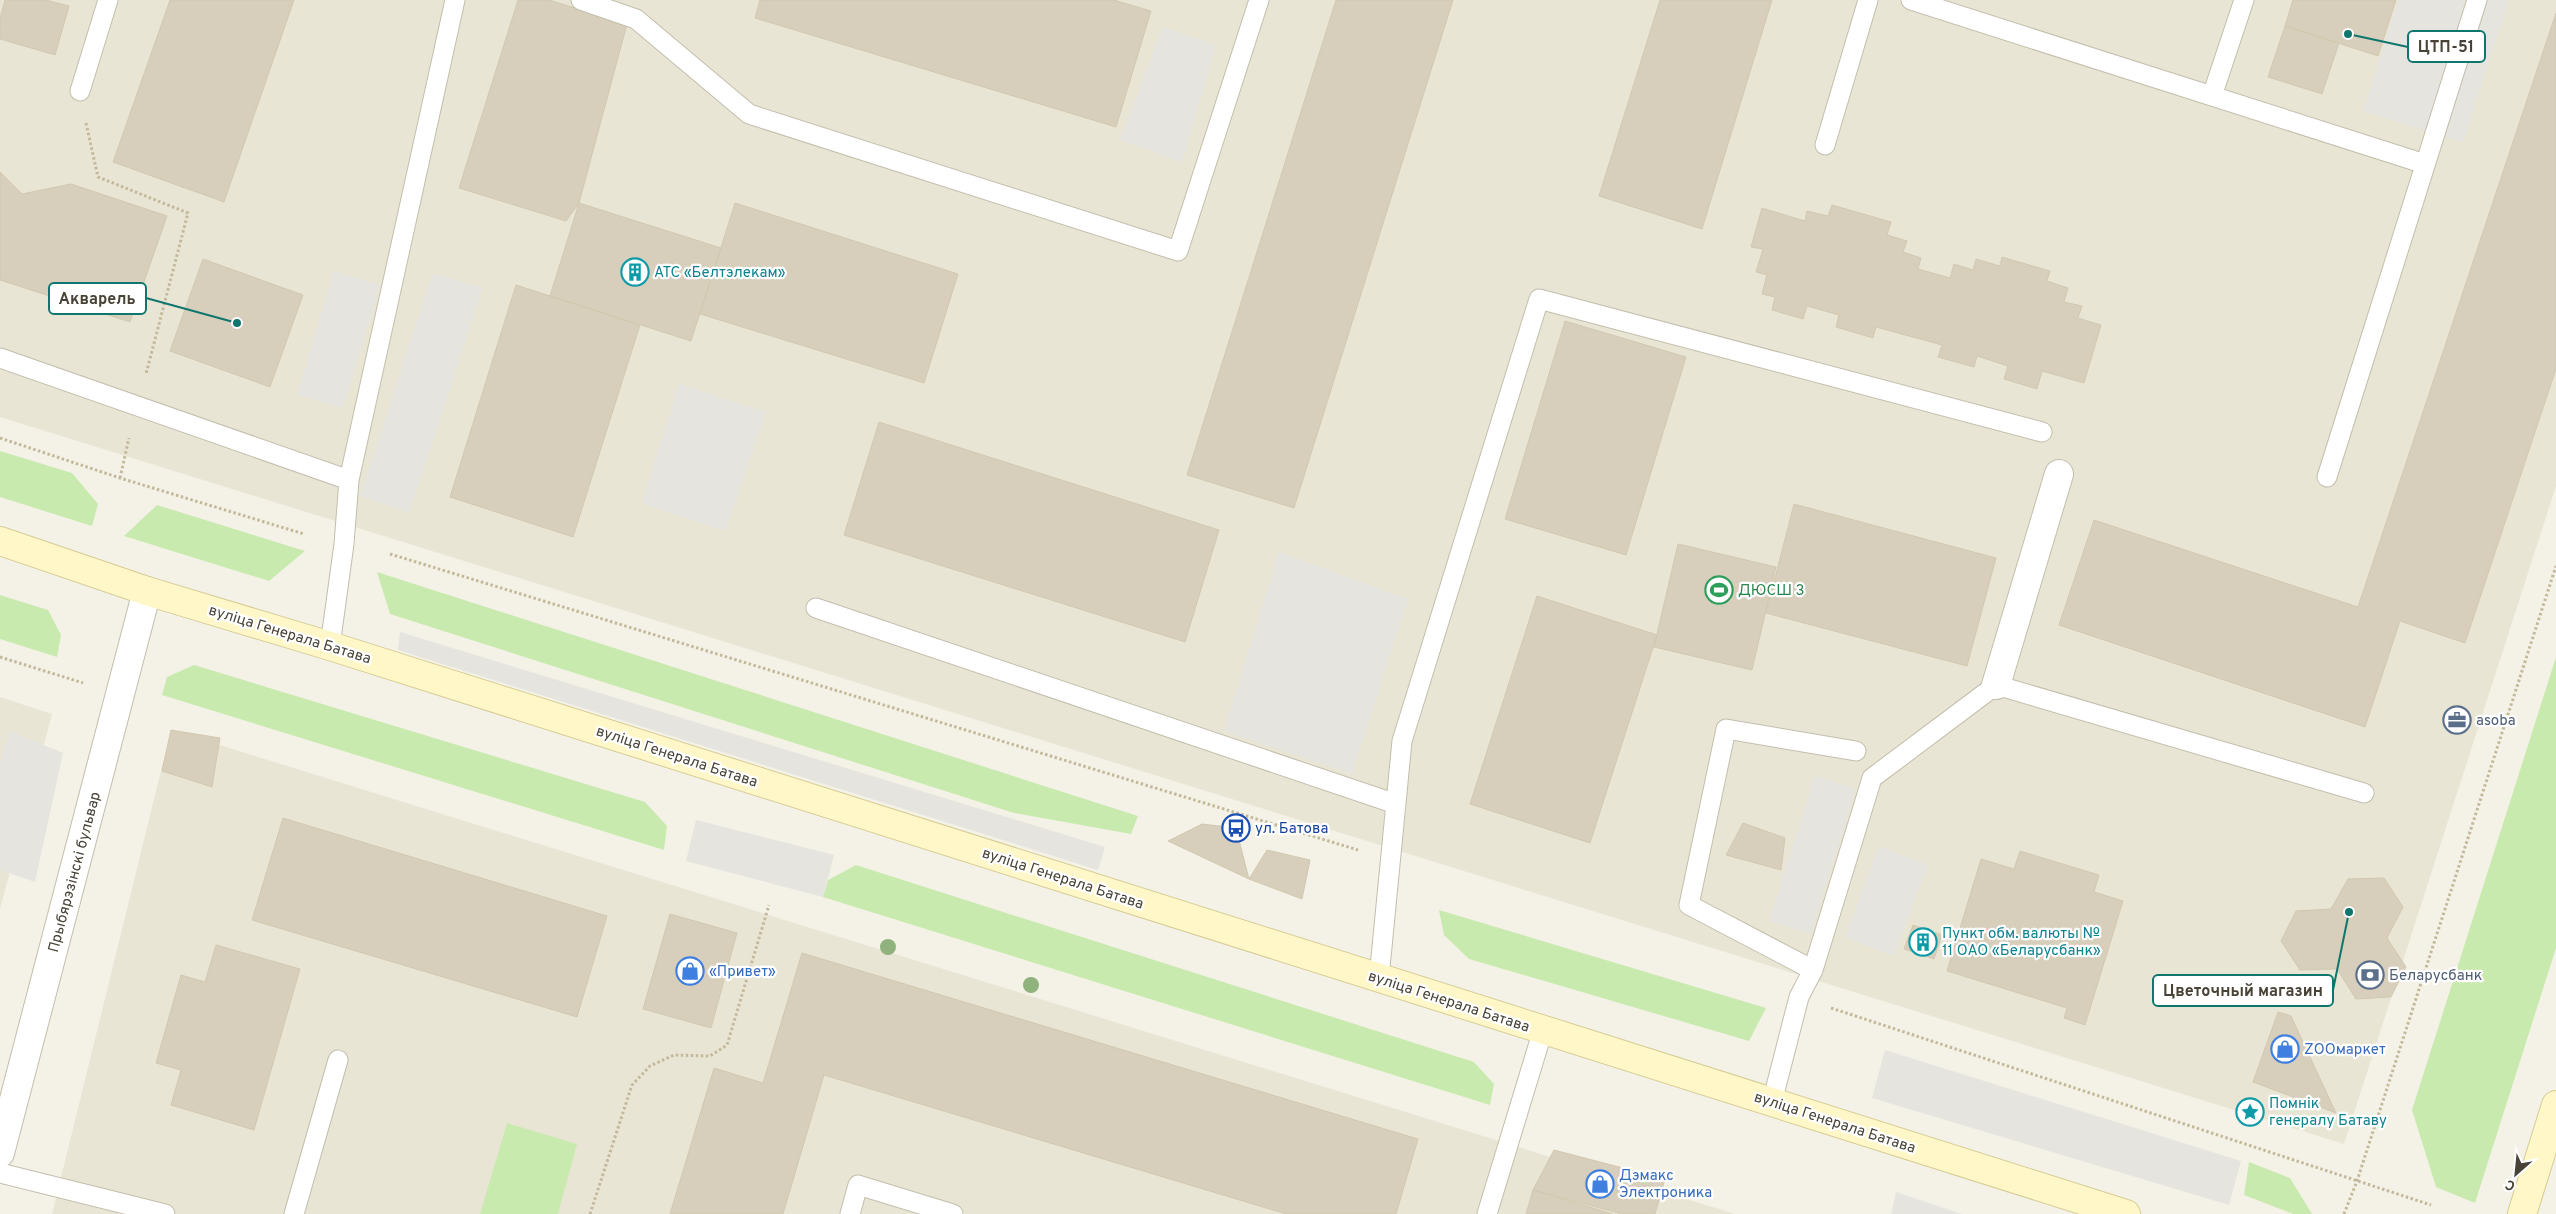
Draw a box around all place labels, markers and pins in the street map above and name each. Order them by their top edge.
callout: ЦТП-51 [2408,31,2485,62]
building icon: АТС «Белтэлекам» [620,257,650,287]
place label: АТС «Белтэлекам» [654,264,786,283]
callout: Акварель [49,283,146,314]
sports icon: ДЮСШ 3 [1704,575,1734,605]
place label: ДЮСШ 3 [1738,582,1804,601]
office icon: asoba [2442,705,2472,735]
place label: asoba [2476,712,2516,731]
bus stop icon: ул. Батова [1221,813,1251,843]
place label: ул. Батова [1255,820,1328,839]
place label: Пункт обм. валюты № 11 ОАО «Беларусбанк» [1942,925,2101,961]
building icon: Пункт обм. валюты № 11 ОАО «Беларусбанк» [1908,927,1938,957]
shop icon: «Привет» [675,956,705,986]
bank icon: Беларусбанк [2355,960,2385,990]
place label: «Привет» [709,963,776,982]
place label: Беларусбанк [2389,967,2482,986]
callout: Цветочный магазин [2153,975,2333,1006]
shop icon: ZOOмаркет [2270,1034,2300,1064]
place label: ZOOмаркет [2304,1041,2386,1060]
place label: Помнік генералу Батаву [2269,1095,2387,1131]
place icon: Помнік генералу Батаву [2235,1097,2265,1127]
place label: Дэмакс Электроника [1619,1167,1712,1203]
shop icon: Дэмакс Электроника [1585,1169,1615,1199]

